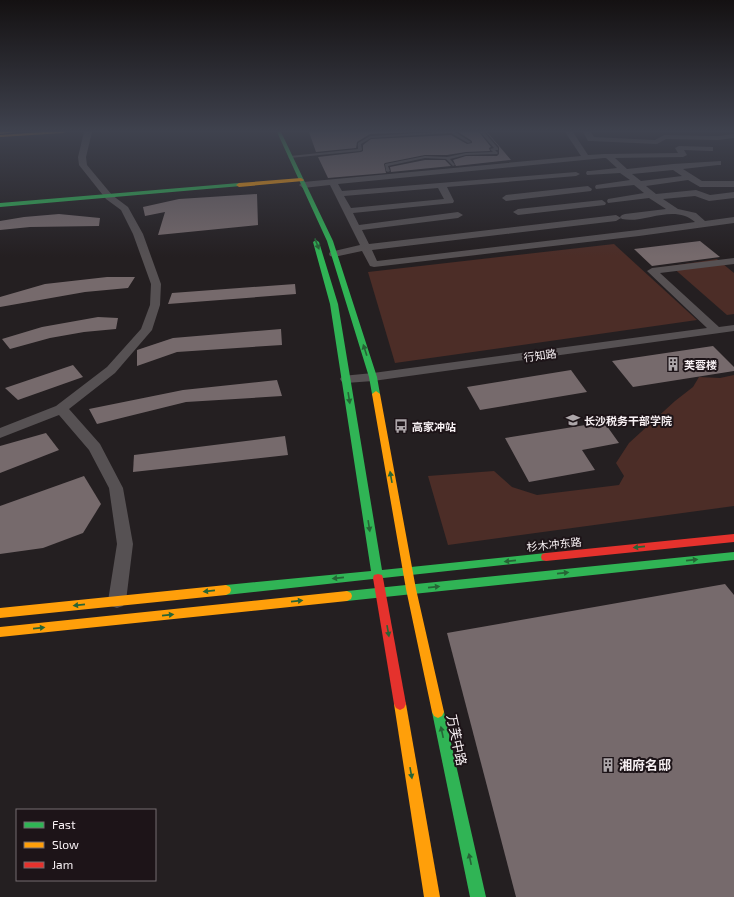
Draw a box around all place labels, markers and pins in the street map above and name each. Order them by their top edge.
building icon: 芙蓉楼 [665,356,681,372]
place label: 芙蓉楼 [684,358,717,371]
school or university icon: 长沙税务干部学院 [565,412,581,428]
place label: 长沙税务干部学院 [584,414,672,427]
bus stop icon: 高家冲站 [393,418,409,434]
place label: 高家冲站 [412,420,456,433]
building icon: 湘府名邸 [600,757,616,773]
place label: 湘府名邸 [619,757,671,773]

